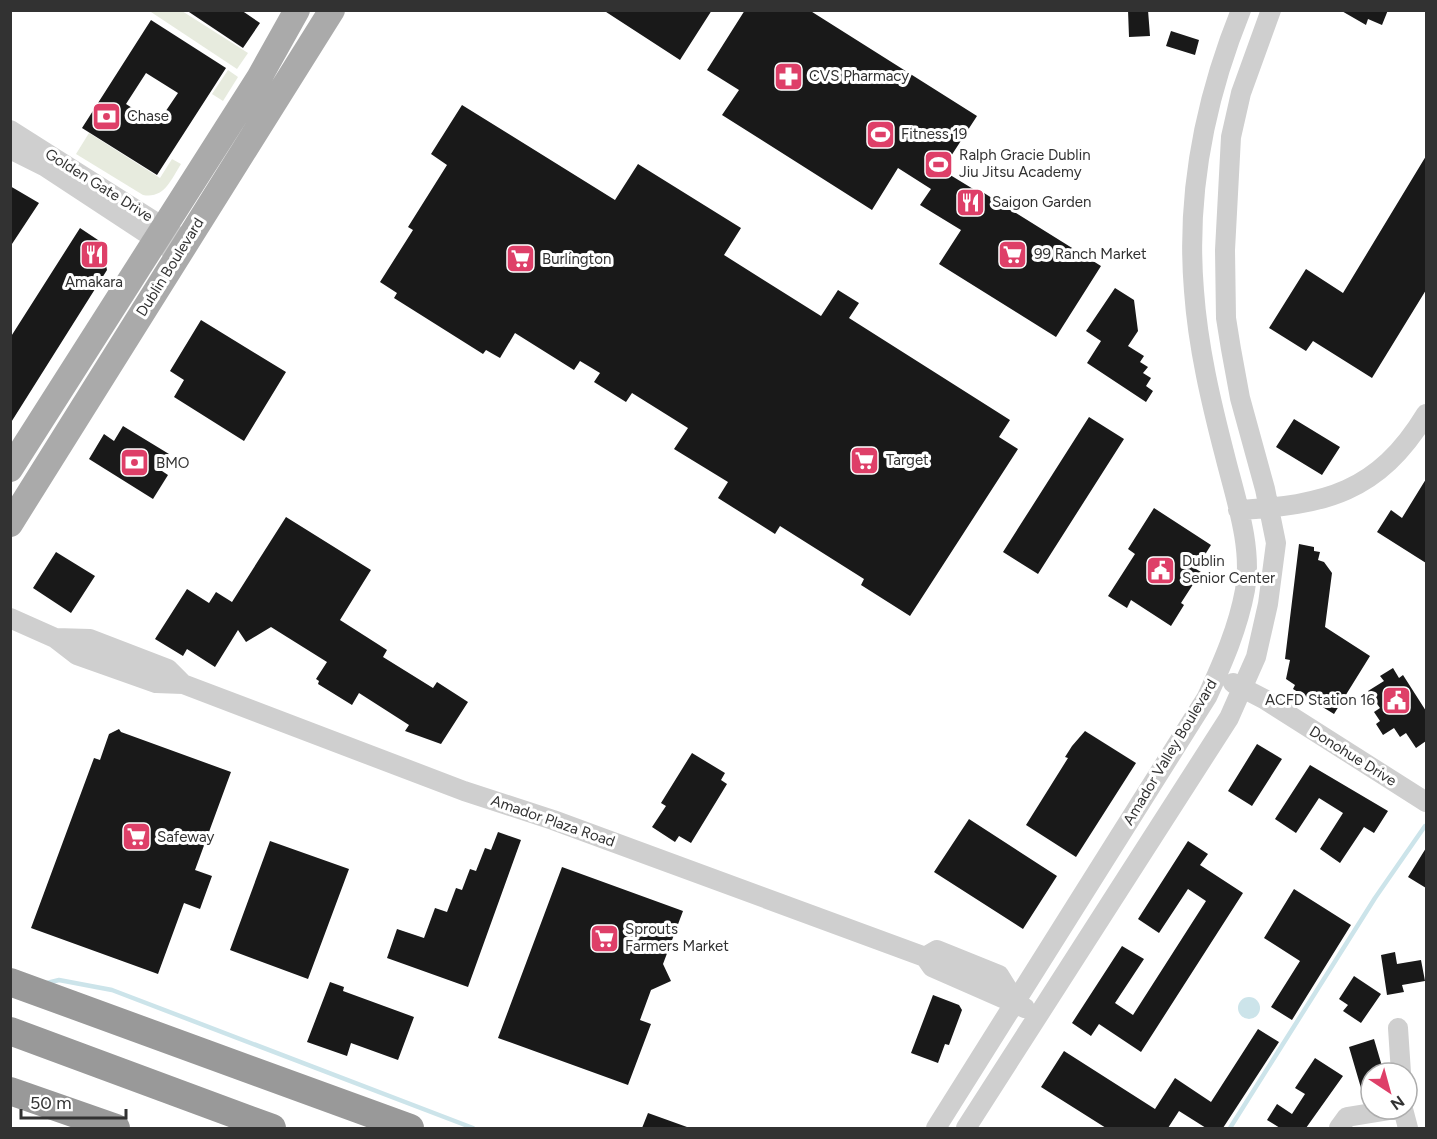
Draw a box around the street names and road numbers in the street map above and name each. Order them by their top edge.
street label: Golden Gate Drive [42,145,156,225]
street label: Dublin Boulevard [132,214,208,320]
street label: Amador Valley Boulevard [1119,676,1221,828]
street label: Donohue Drive [1306,722,1400,790]
street label: Amador Plaza Road [489,791,617,851]

